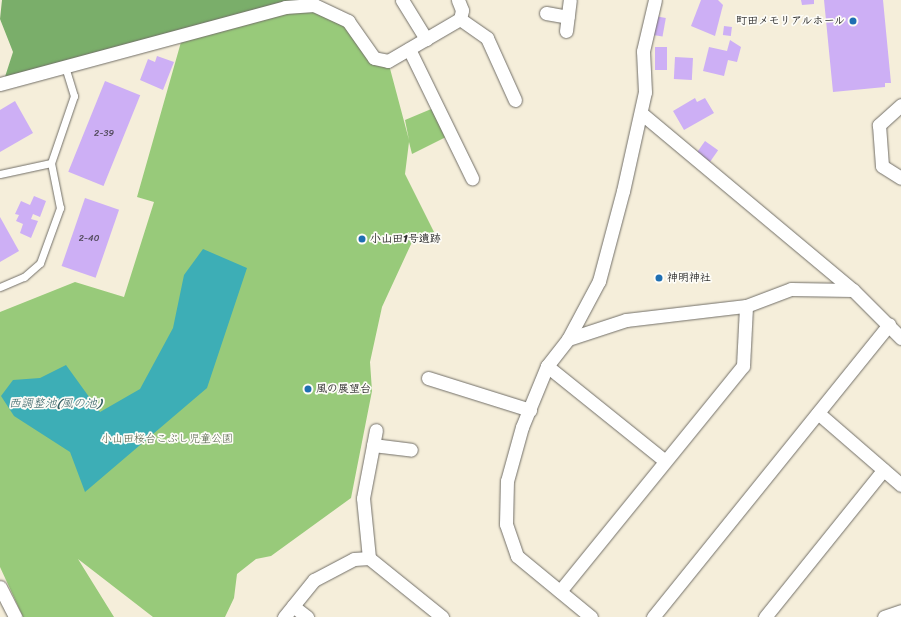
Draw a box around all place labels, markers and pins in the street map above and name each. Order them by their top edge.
place label: 町田メモリアルホール [735,14,845,28]
marker: 町田メモリアルホール [848,16,858,26]
place label: 小山田1号遺跡 [370,232,441,246]
marker: 小山田1号遺跡 [357,234,367,244]
place label: 神明神社 [667,271,711,285]
marker: 神明神社 [654,273,664,283]
place label: 風の展望台 [316,382,371,396]
marker: 風の展望台 [303,384,313,394]

